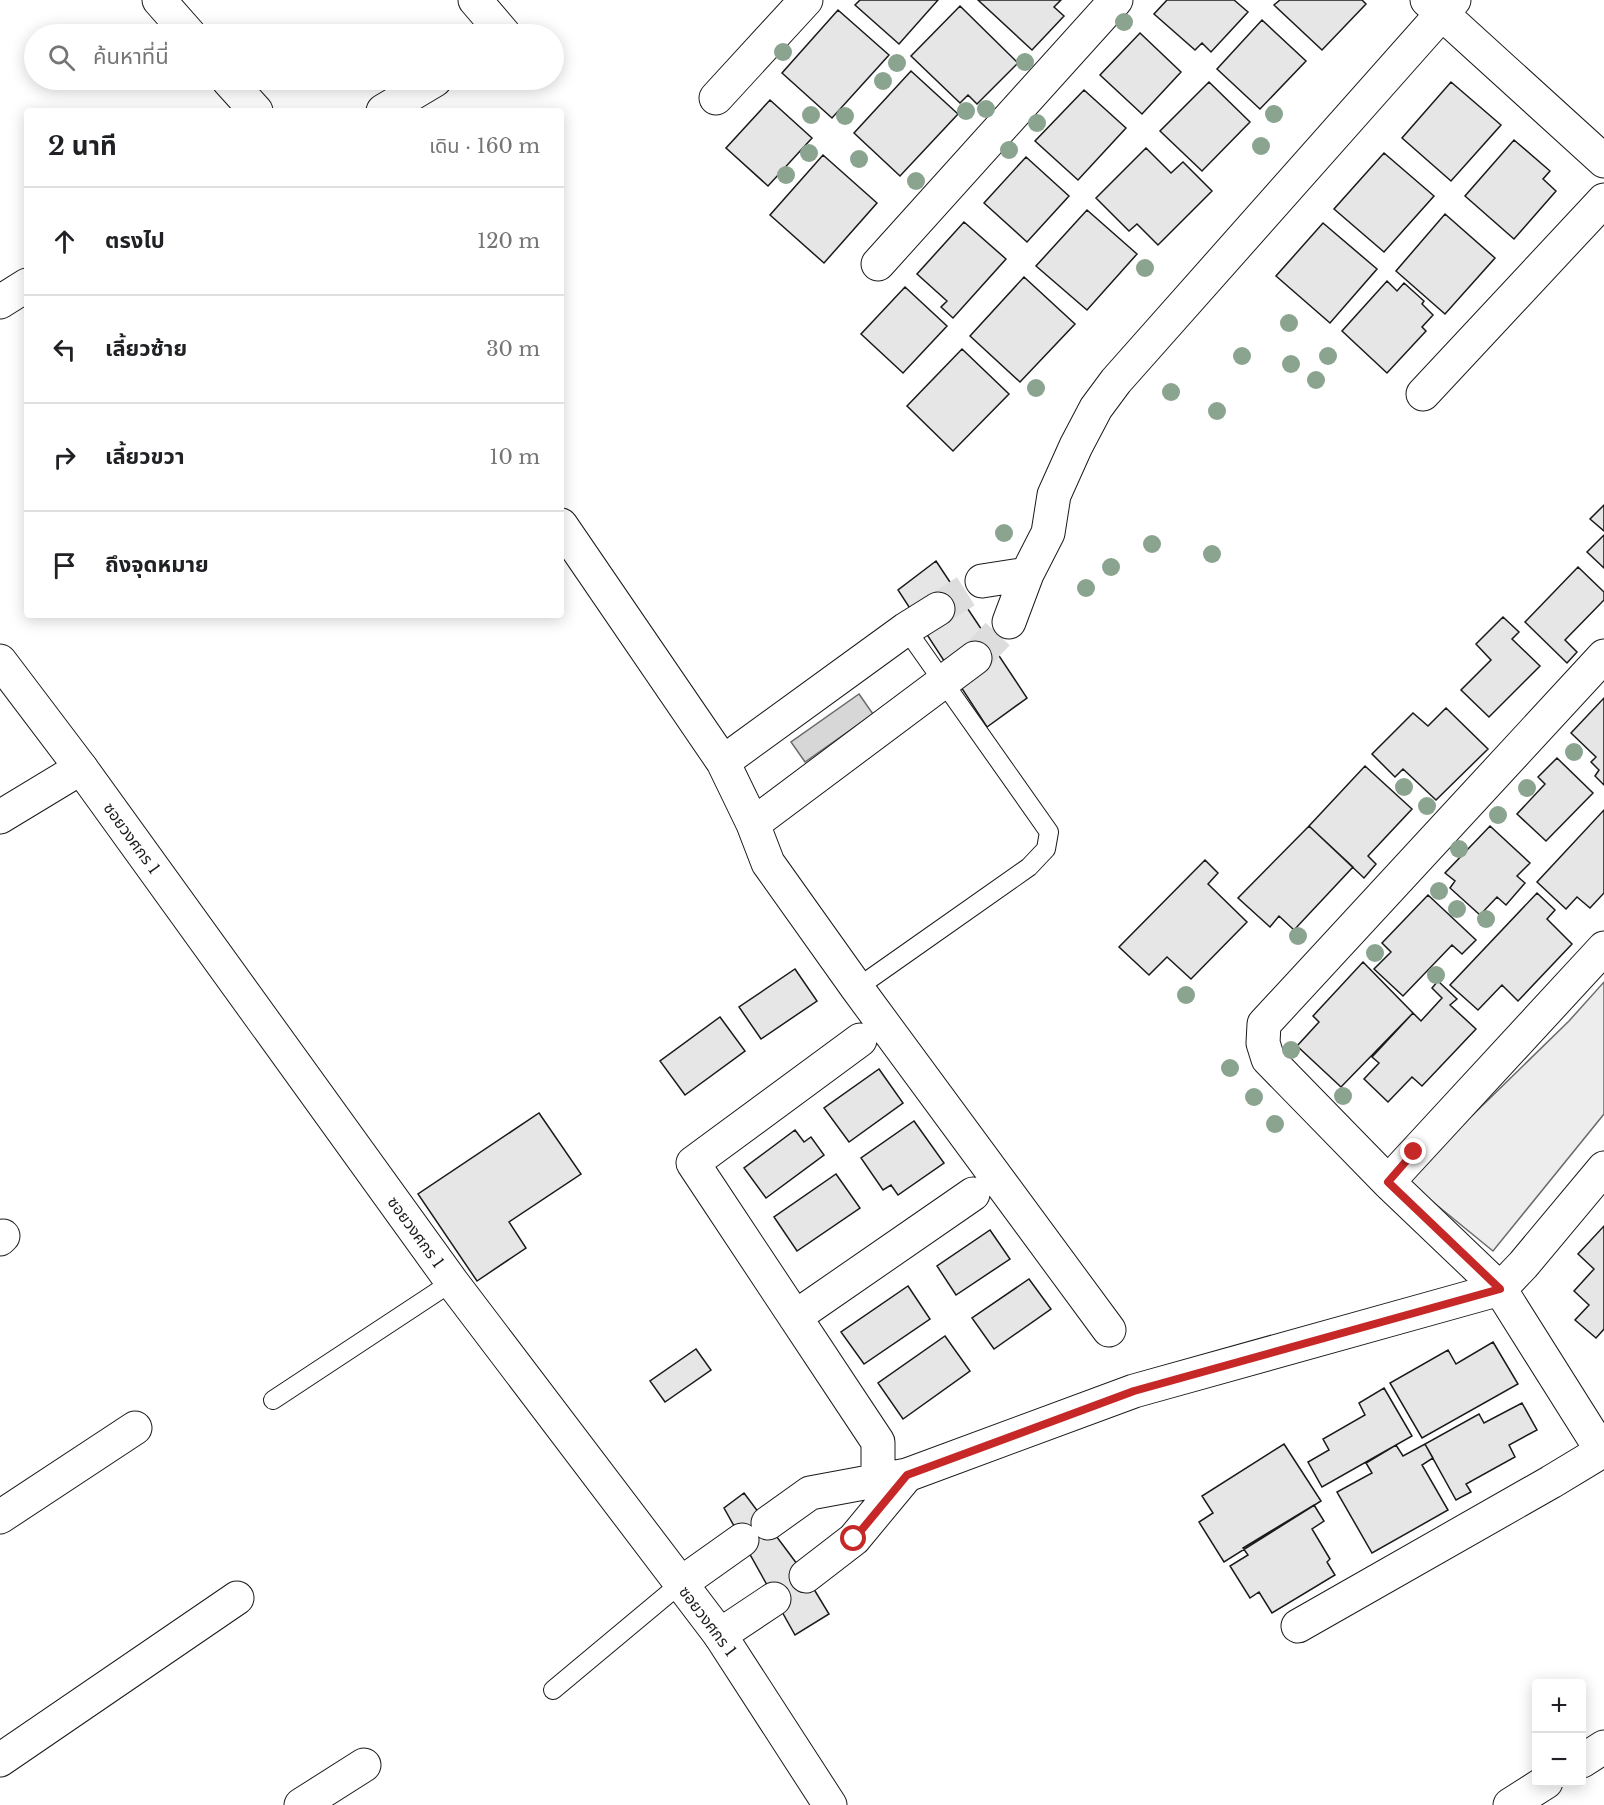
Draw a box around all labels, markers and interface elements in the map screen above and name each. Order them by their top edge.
search box [24,24,564,90]
icon: search [45,41,78,74]
text: ค้นหาที่นี่ [93,43,169,70]
text: 2 นาที [48,130,117,162]
text: เดิน · 160 m [429,134,540,158]
icon: ahead [48,225,81,258]
text: ตรงไป [105,227,165,254]
text: 120 m [477,229,540,253]
icon: left [48,333,81,366]
text: เลี้ยวซ้าย [105,335,187,362]
text: 30 m [486,337,540,361]
icon: right [48,441,81,474]
text: เลี้ยวขวา [105,443,185,470]
text: 10 m [490,445,540,469]
icon: arrive [48,549,81,582]
text: ถึงจุดหมาย [105,551,209,578]
street label: ซอยวงศกร 1 [99,798,165,878]
route end [1400,1138,1426,1164]
street label: ซอยวงศกร 1 [383,1192,449,1272]
route start [840,1525,866,1551]
street label: ซอยวงศกร 1 [675,1582,741,1660]
map controls [1532,1679,1586,1787]
button: + [1532,1679,1586,1733]
button: − [1532,1733,1586,1787]

